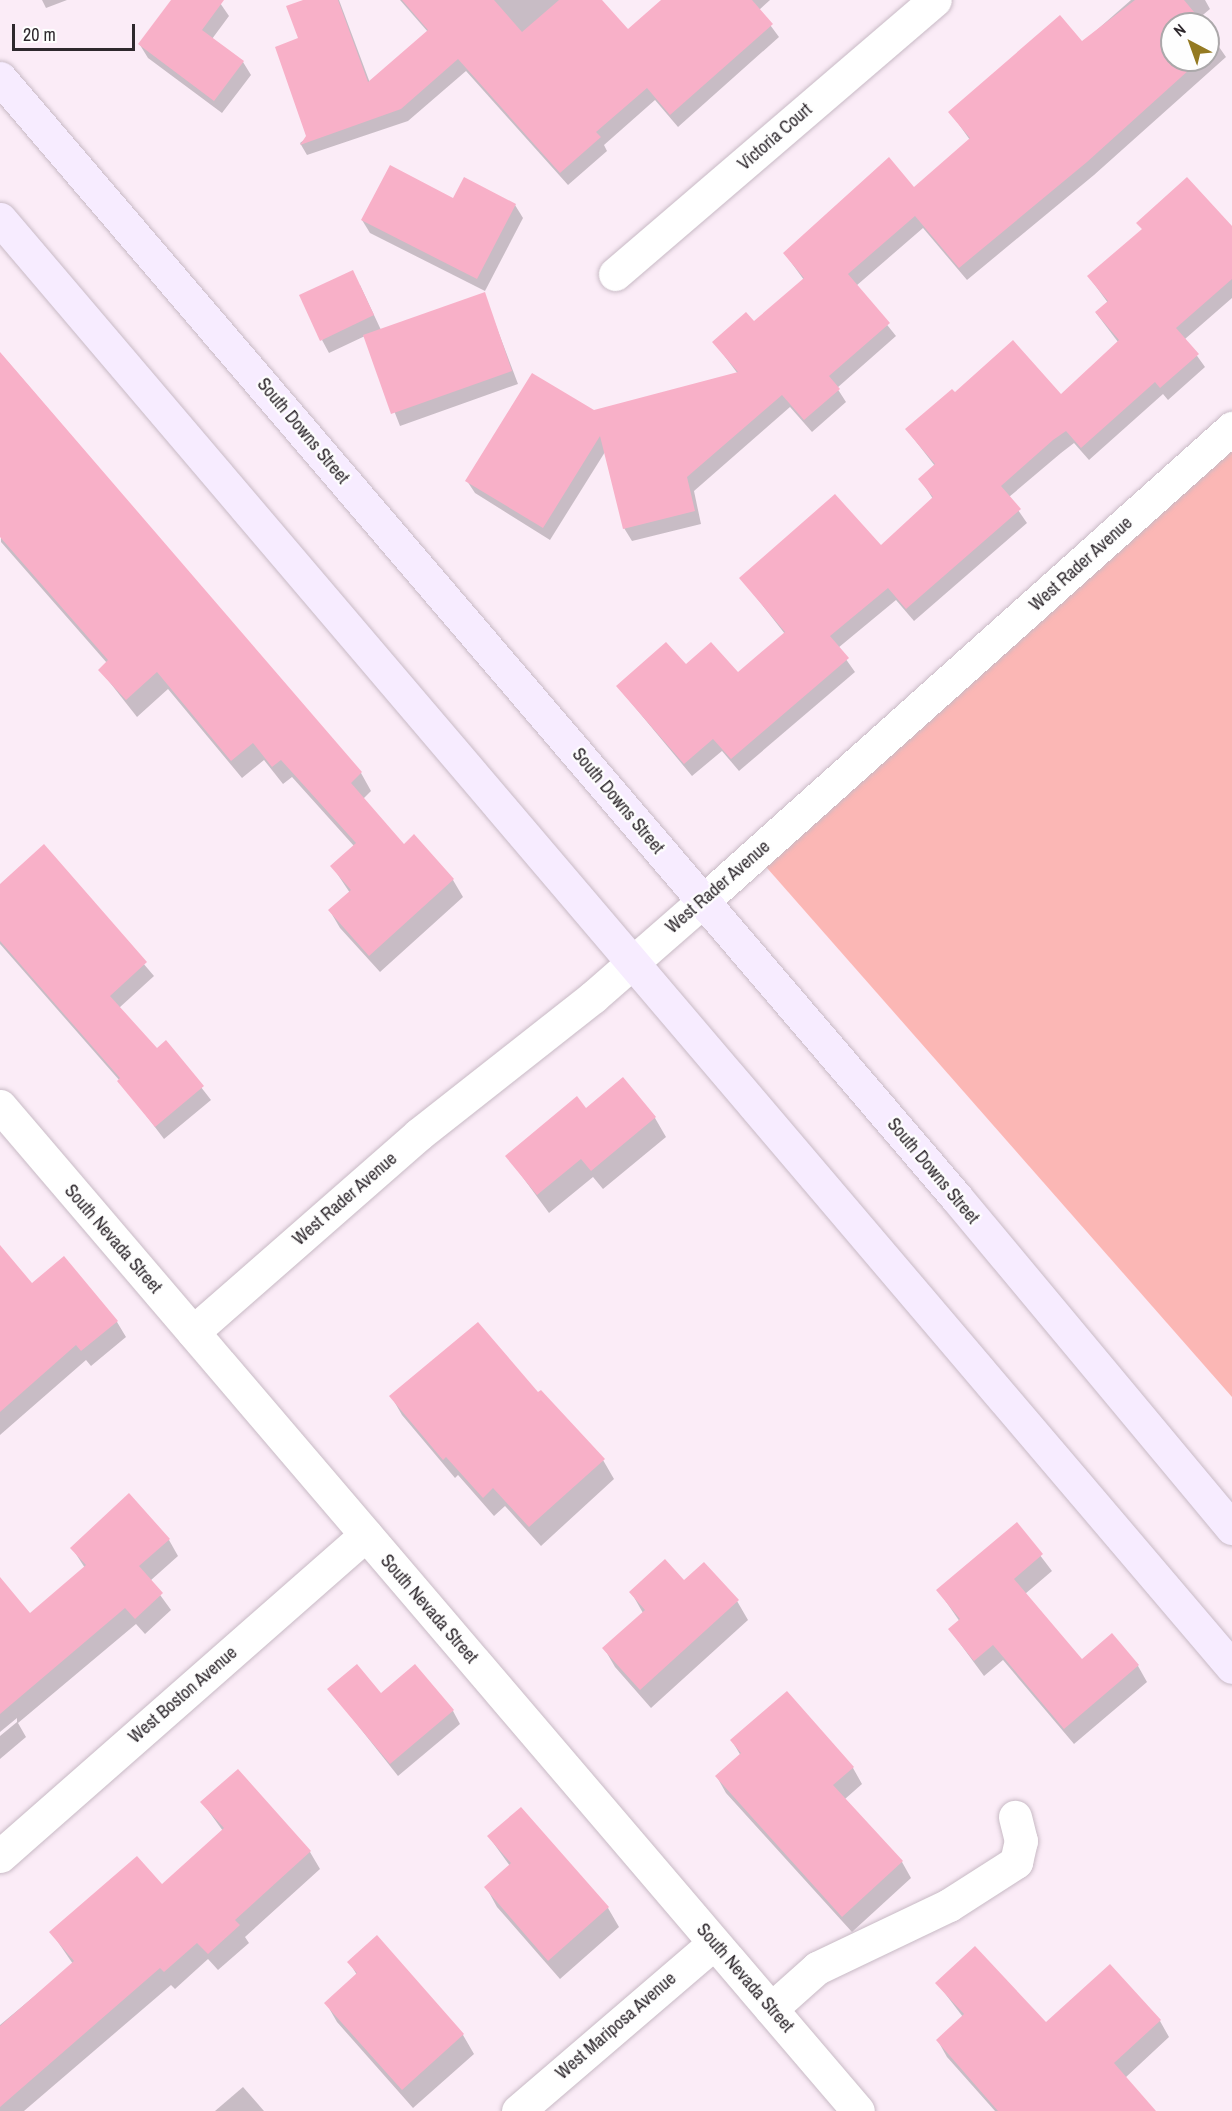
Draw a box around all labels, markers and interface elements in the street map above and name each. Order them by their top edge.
scale bar [15,12,138,50]
north arrow [1160,12,1220,72]
text: N [1169,19,1190,41]
text: 20 m [23,22,56,47]
street label: Victoria Court [734,99,816,175]
street label: South Downs Street [253,374,353,488]
street label: West Rader Avenue [1025,512,1137,616]
street label: South Downs Street [568,744,668,858]
street label: West Rader Avenue [661,836,775,938]
street label: South Downs Street [883,1114,983,1228]
street label: West Rader Avenue [288,1148,402,1250]
street label: South Nevada Street [60,1180,166,1298]
street label: South Nevada Street [376,1550,482,1668]
street label: West Boston Avenue [124,1642,242,1748]
street label: South Nevada Street [692,1919,798,2037]
street label: West Mariposa Avenue [551,1968,681,2084]

